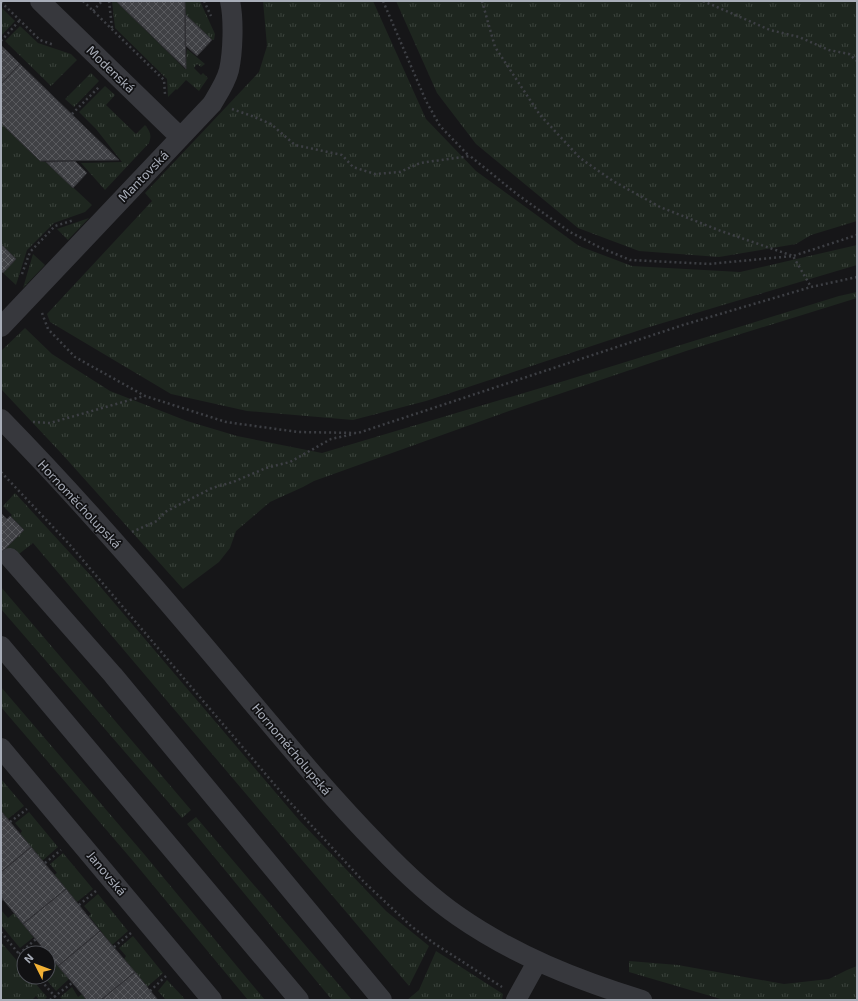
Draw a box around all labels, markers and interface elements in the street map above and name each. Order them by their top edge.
street label: Modenská [83,42,139,96]
street label: Mantovská [114,147,172,205]
street label: Hornoměcholupská [35,456,125,552]
street label: Hornoměcholupská [249,700,335,798]
street label: Janovská [84,847,130,899]
north arrow [16,945,56,985]
text: N [21,951,36,965]

